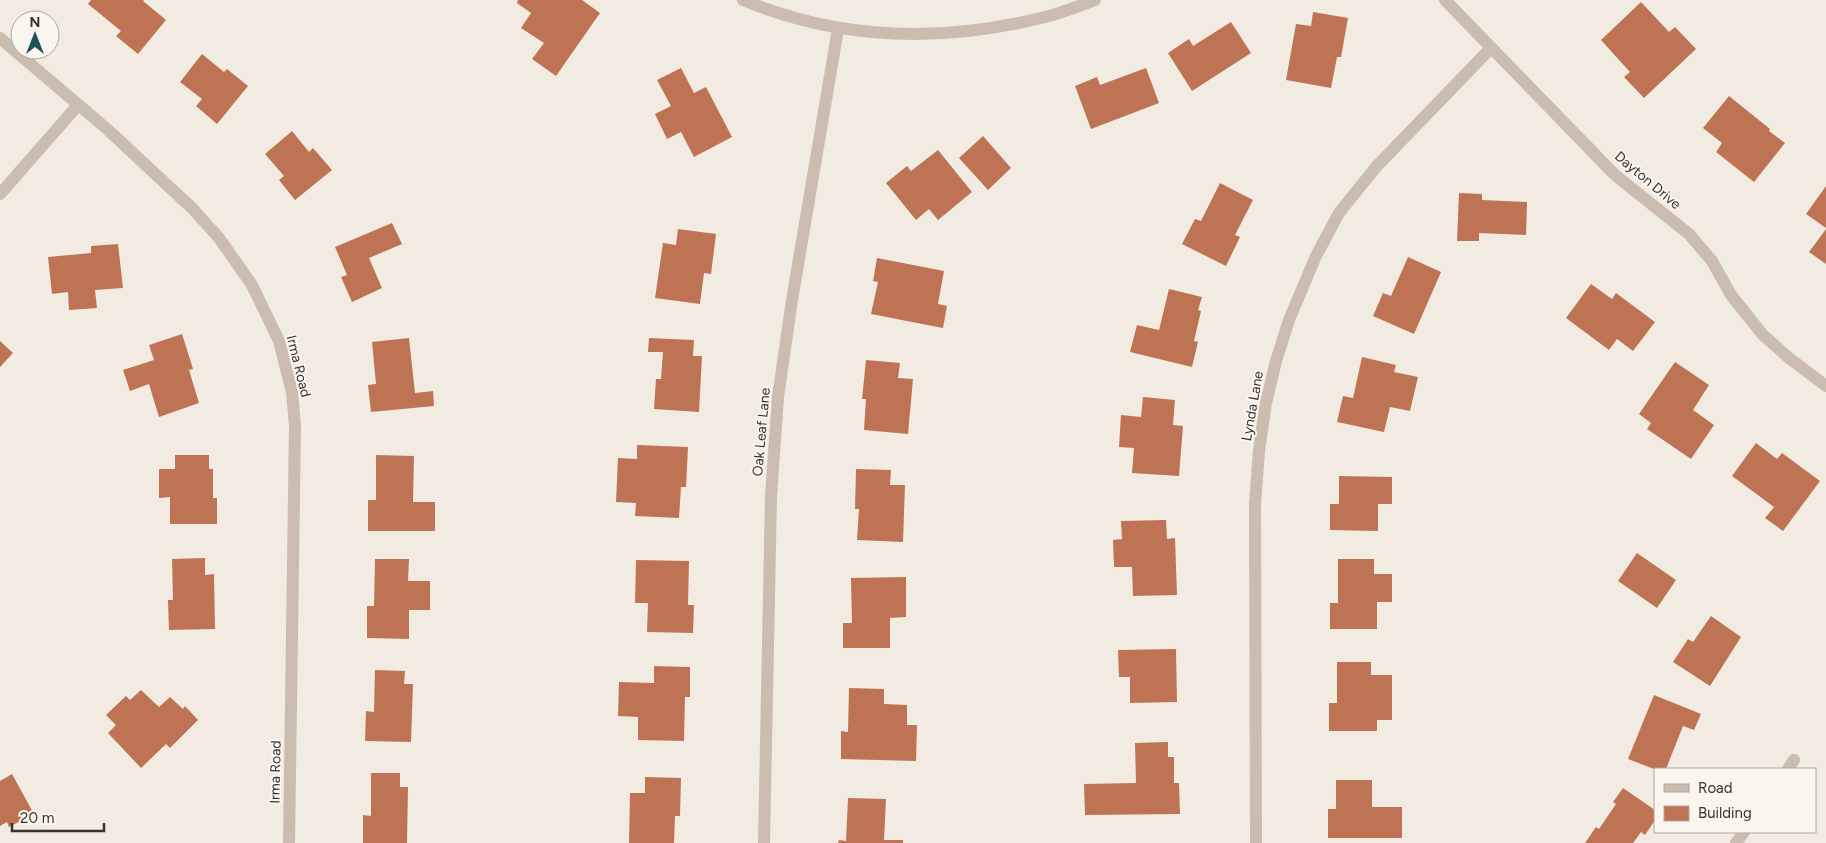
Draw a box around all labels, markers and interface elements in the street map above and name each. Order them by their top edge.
north arrow [10,10,60,60]
text: N [30,14,40,31]
street label: Dayton Drive [1611,148,1684,213]
street label: Irma Road [283,333,314,399]
street label: Lynda Lane [1238,369,1267,443]
street label: Oak Leaf Lane [749,387,774,477]
street label: Irma Road [266,740,285,804]
legend [1654,768,1816,833]
text: Road [1698,779,1733,797]
scale bar [12,800,105,832]
text: Building [1698,804,1752,822]
text: 20 m [20,809,54,827]

